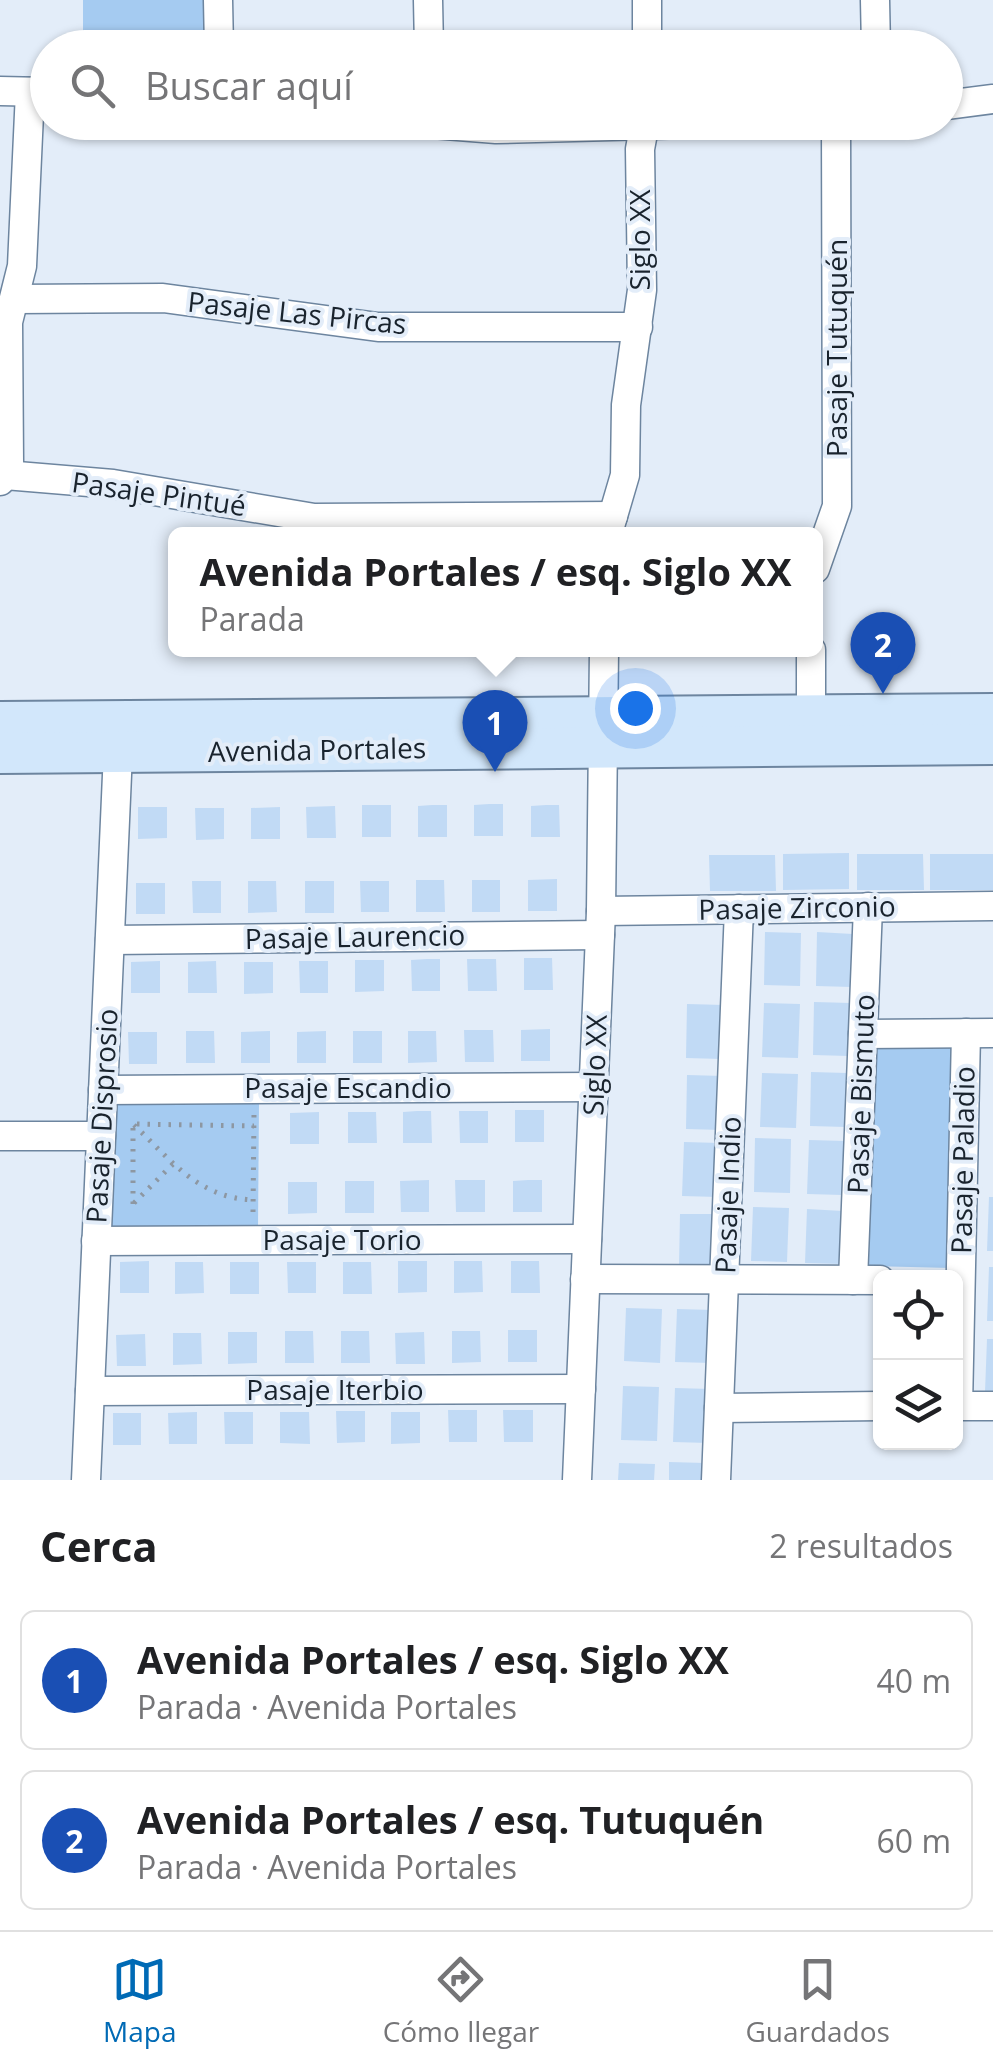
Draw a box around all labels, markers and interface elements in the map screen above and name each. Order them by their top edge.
search box [30,30,963,140]
icon: search [65,58,120,113]
text: Buscar aquí [145,59,353,111]
street label: Siglo XX [620,189,658,291]
street label: Pasaje Tutuquén [817,239,855,457]
street label: Pasaje Las Pircas [186,282,408,342]
street label: Pasaje Pintué [70,462,249,524]
popup [168,527,823,657]
text: Avenida Portales / esq. Siglo XX [200,545,791,597]
text: Parada [200,597,305,640]
pin: 2 [850,612,916,694]
your location [610,683,661,734]
pin: 1 [462,690,528,772]
street label: Avenida Portales [207,728,427,770]
street label: Pasaje Zirconio [698,886,896,928]
street label: Pasaje Laurencio [244,915,465,957]
street label: Pasaje Bismuto [838,993,882,1194]
street label: Pasaje Disprosio [76,1008,126,1224]
street label: Siglo XX [573,1013,615,1116]
street label: Pasaje Paladio [941,1066,983,1254]
street label: Pasaje Escandio [244,1068,452,1106]
street label: Pasaje Indio [705,1116,749,1274]
street label: Pasaje Torio [263,1220,422,1258]
map controls [873,1270,963,1450]
button: locate [873,1270,963,1360]
button: layers [873,1360,963,1450]
street label: Pasaje Iterbio [246,1370,424,1408]
text: Cerca [40,1517,158,1574]
text: 2 resultados [769,1524,953,1567]
text: Avenida Portales / esq. Siglo XX [137,1633,729,1685]
text: 1 [65,1659,84,1702]
text: 40 m [876,1659,951,1702]
text: Parada · Avenida Portales [137,1685,517,1728]
text: Avenida Portales / esq. Tutuquén [137,1793,764,1845]
text: 2 [65,1819,84,1862]
text: 60 m [876,1819,951,1862]
text: Parada · Avenida Portales [137,1845,517,1888]
tab: Mapa [103,1952,177,2050]
tab: Cómo llegar [383,1952,539,2050]
tab: Guardados [745,1952,890,2050]

